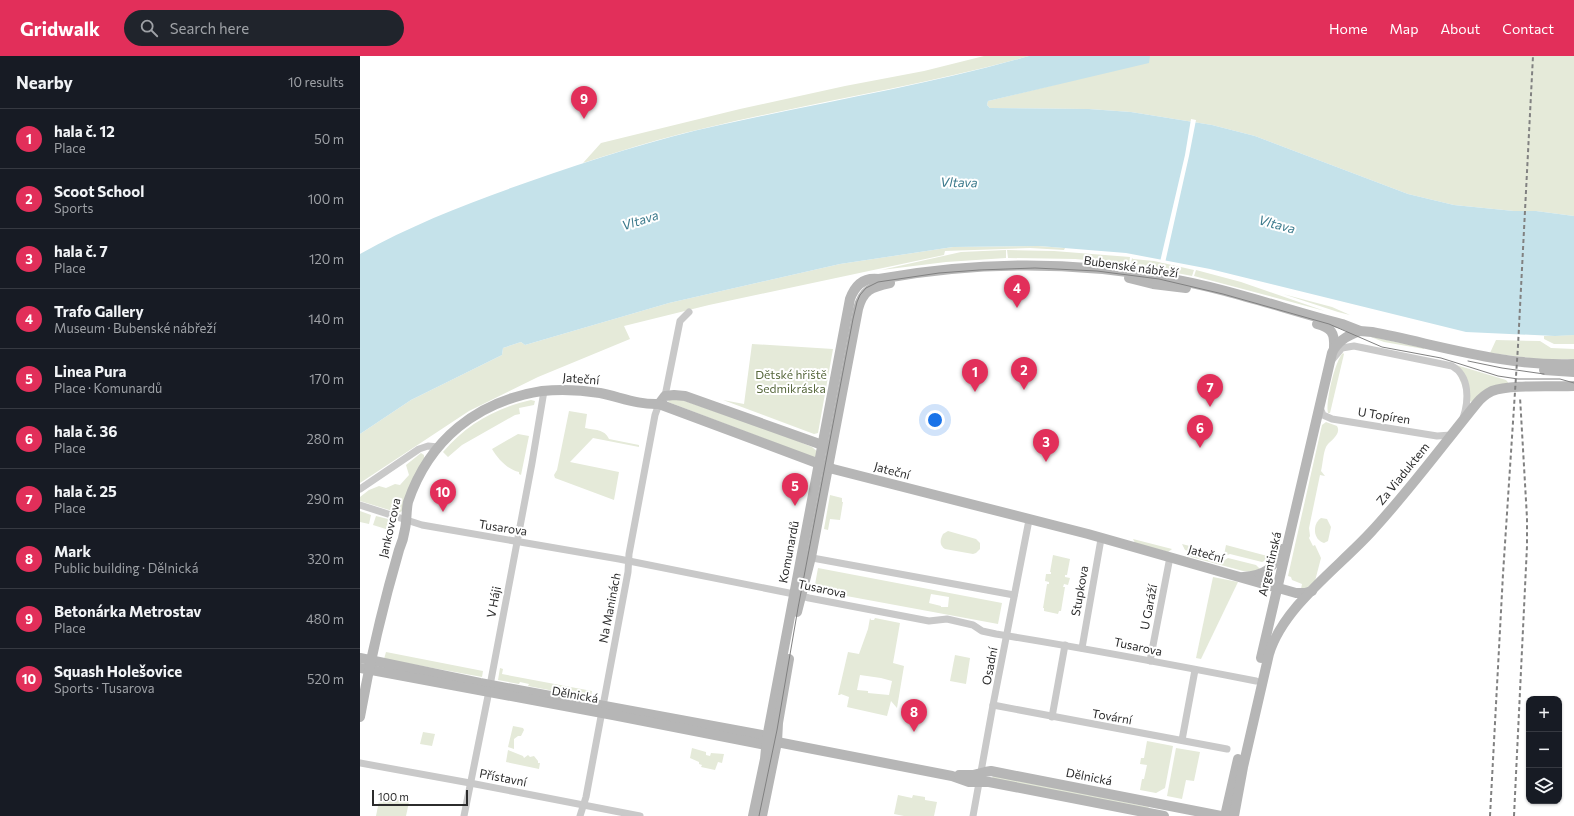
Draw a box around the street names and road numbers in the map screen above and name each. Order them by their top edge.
street label: Bubenské nábřeží [1083,252,1180,280]
street label: Jateční [562,369,601,388]
street label: U Topíren [1357,404,1411,426]
street label: Za Viaduktem [1373,439,1432,507]
street label: Jateční [872,459,913,483]
street label: Jankovcova [375,496,404,559]
street label: Tusarova [478,516,528,538]
street label: Komunardů [775,519,801,584]
street label: Argentinská [1255,530,1283,597]
street label: Jateční [1186,541,1227,566]
street label: Stupkova [1068,564,1090,617]
street label: Na Maninách [595,572,623,644]
street label: Tusarova [797,576,848,600]
street label: U Garáží [1137,582,1159,631]
street label: V Háji [483,585,503,619]
street label: Tusarova [1113,634,1164,658]
street label: Osadní [978,645,1000,686]
street label: Dělnická [551,683,599,705]
street label: Tovární [1091,706,1134,727]
street label: Dělnická [1065,765,1114,787]
street label: Přístavní [478,766,529,789]

